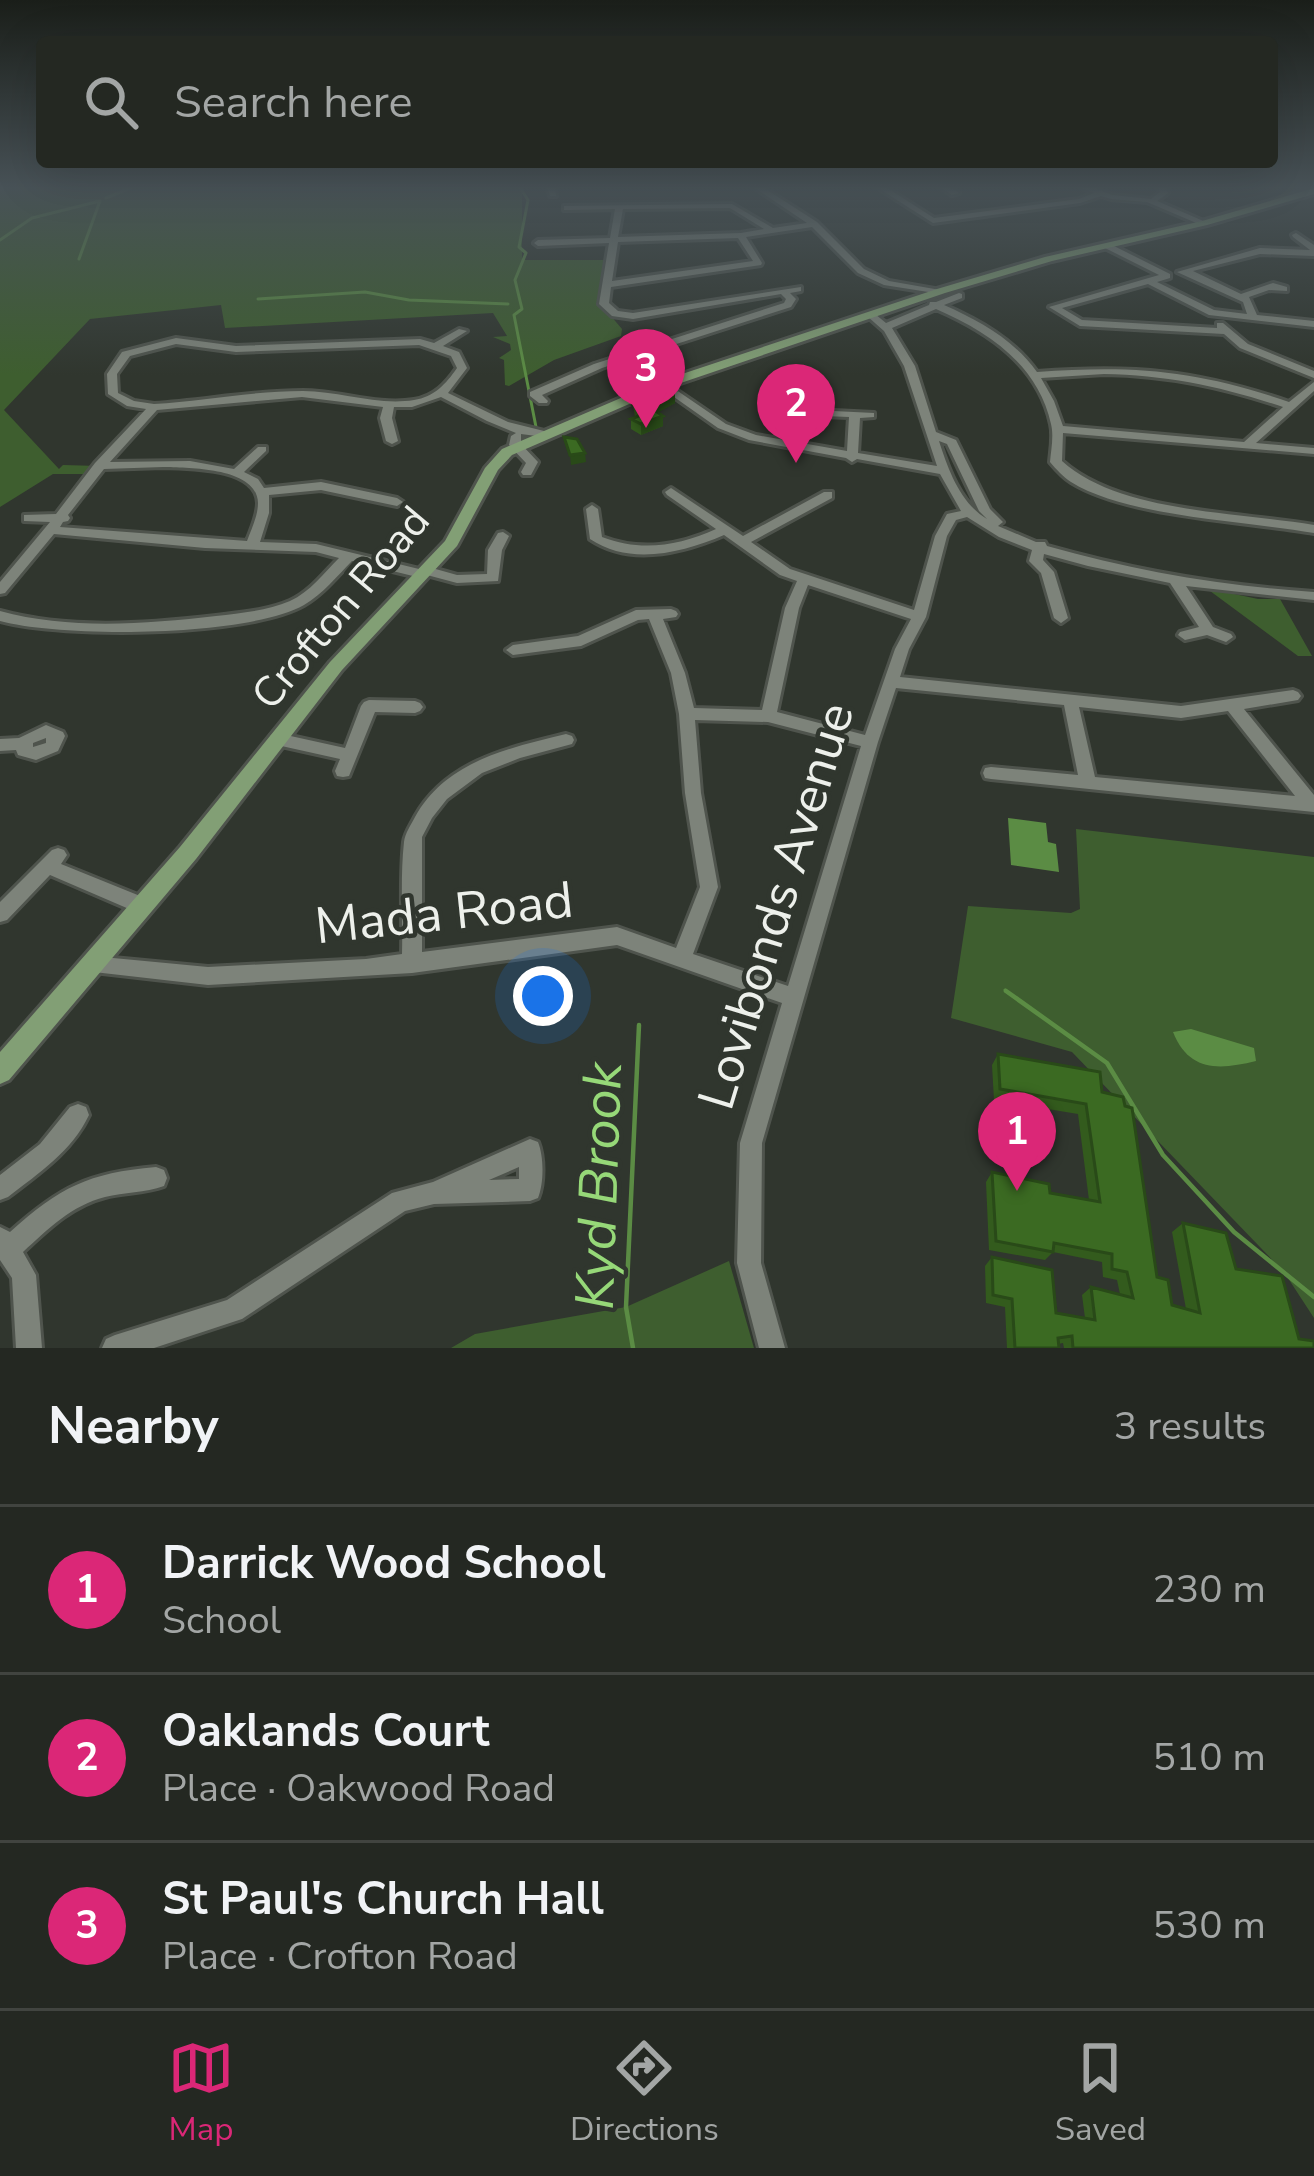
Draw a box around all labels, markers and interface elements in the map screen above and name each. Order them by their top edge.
search box [36,36,1278,168]
icon: search [78,69,144,135]
text: Search here [174,72,413,133]
pin: 3 [607,329,685,428]
pin: 2 [757,364,835,463]
street label: Crofton Road [239,494,443,722]
street label: Lovibonds Avenue [681,694,871,1118]
street label: Mada Road [311,865,577,961]
your location [513,966,573,1026]
water label: Kyd Brook [558,1059,640,1311]
pin: 1 [978,1092,1056,1191]
text: Nearby [48,1391,219,1461]
text: 3 results [1114,1400,1266,1453]
text: Darrick Wood School [162,1533,606,1594]
text: 1 [75,1563,99,1616]
text: 230 m [1152,1563,1266,1616]
text: School [162,1594,281,1647]
text: Oaklands Court [162,1701,490,1762]
text: 2 [75,1731,99,1784]
text: 510 m [1152,1731,1266,1784]
text: Place · Oakwood Road [162,1762,555,1815]
text: St Paul's Church Hall [162,1869,604,1930]
text: 3 [75,1899,99,1952]
text: 530 m [1152,1899,1266,1952]
text: Place · Crofton Road [162,1930,518,1983]
tab: Map [168,2035,234,2152]
tab: Directions [570,2035,719,2152]
tab: Saved [1055,2035,1146,2152]

